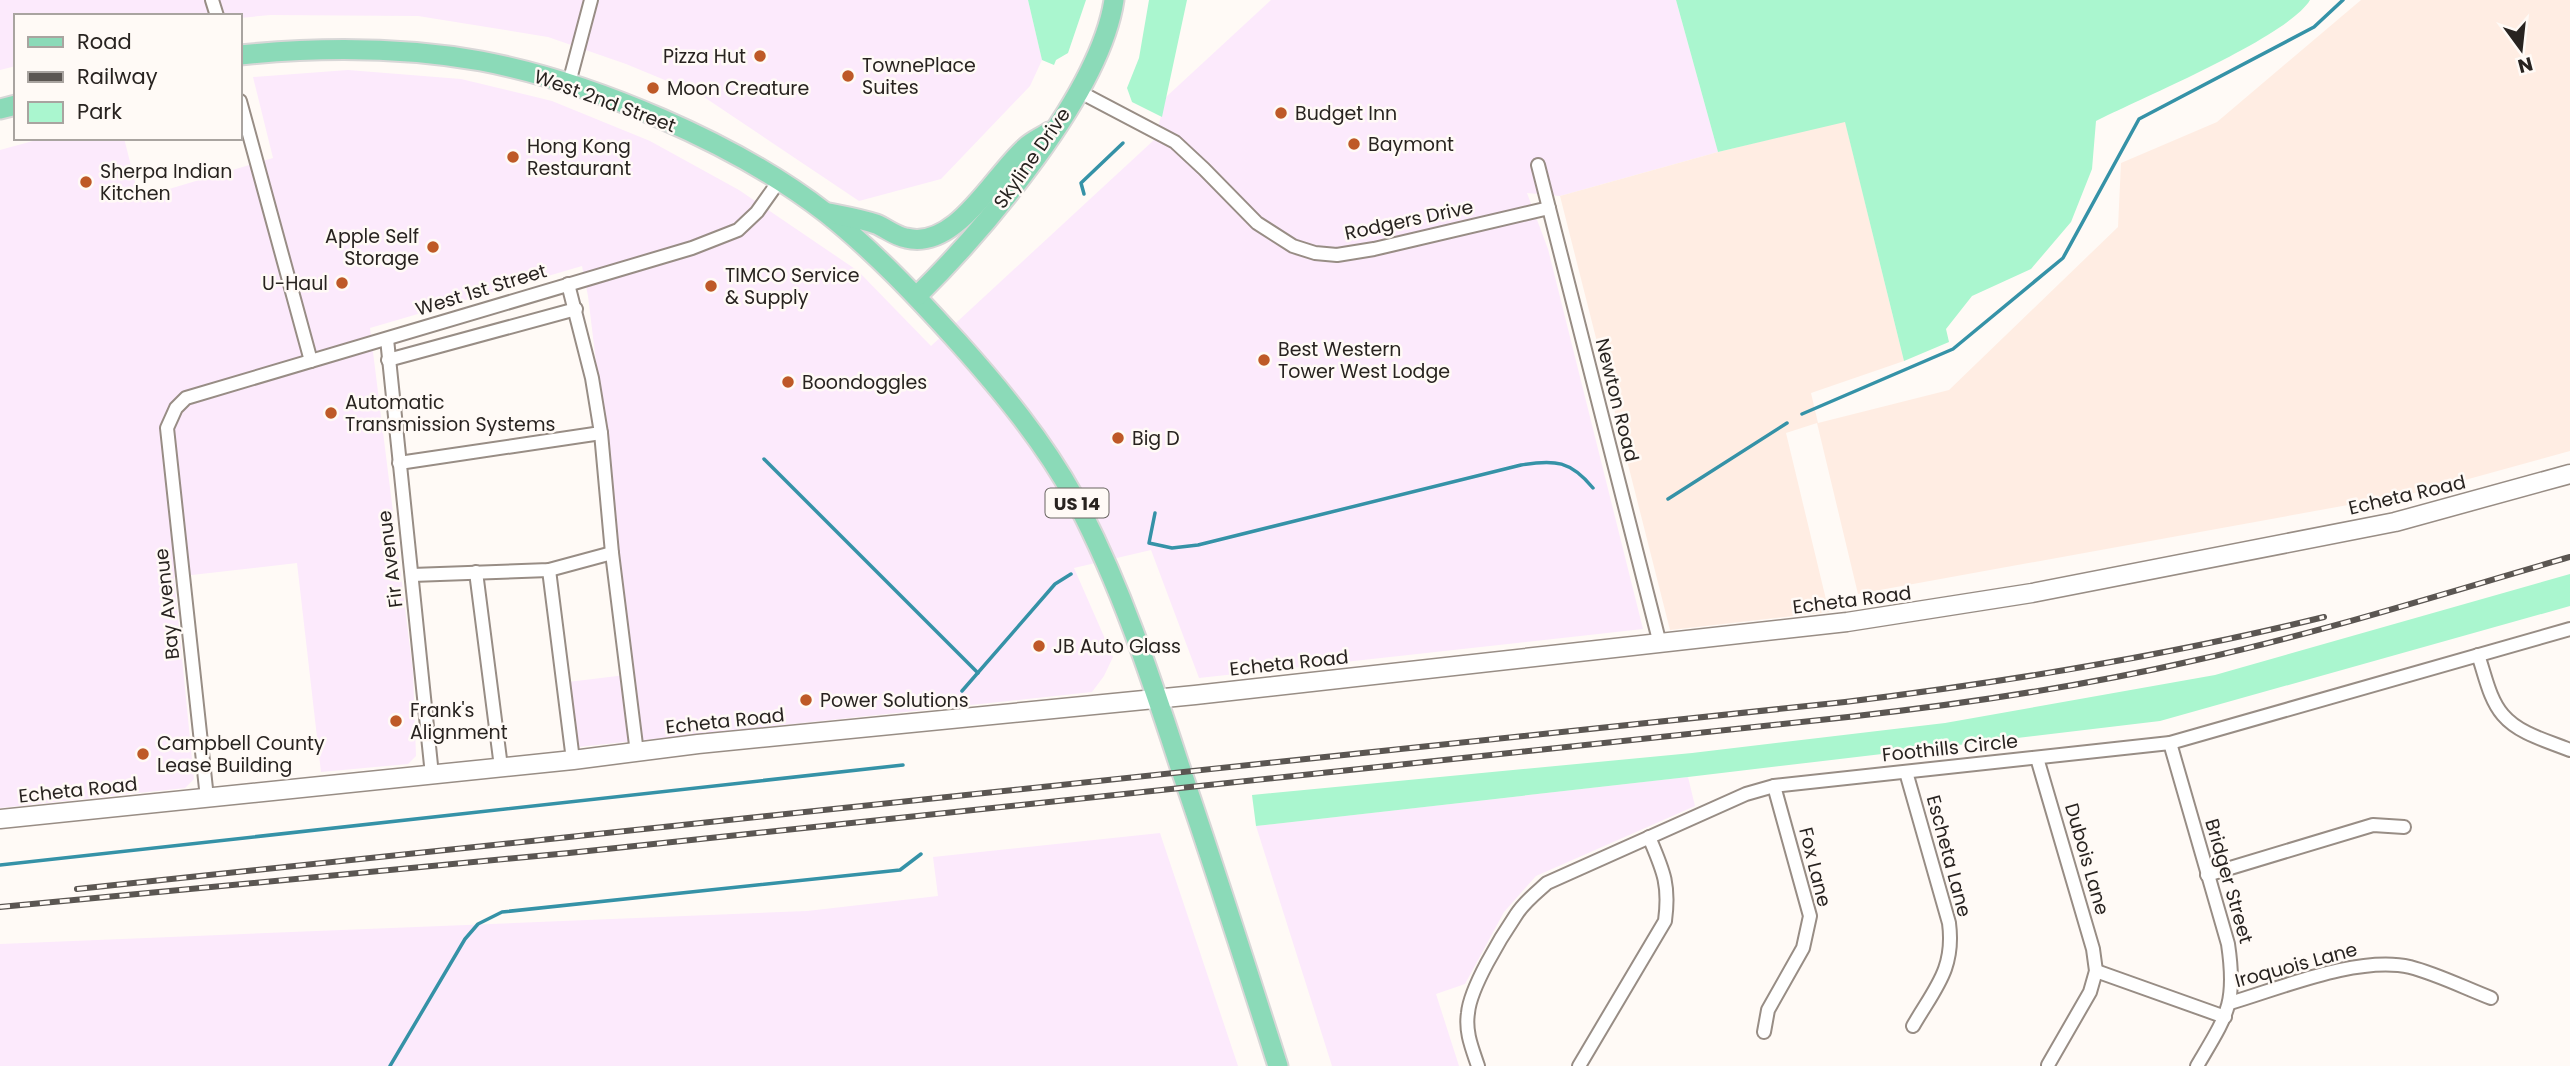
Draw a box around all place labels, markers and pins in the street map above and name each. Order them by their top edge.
place label: Pizza Hut [663,43,746,70]
marker: Pizza Hut [752,48,768,64]
place label: TownePlace Suites [862,52,976,101]
marker: TownePlace Suites [840,68,856,84]
place label: Moon Creature [667,75,809,102]
marker: Moon Creature [645,80,661,96]
place label: Budget Inn [1295,100,1397,127]
marker: Budget Inn [1273,105,1289,121]
place label: Baymont [1368,131,1454,158]
place label: Hong Kong Restaurant [527,133,631,182]
marker: Baymont [1346,136,1362,152]
marker: Hong Kong Restaurant [505,149,521,165]
place label: Sherpa Indian Kitchen [100,158,232,207]
marker: Sherpa Indian Kitchen [78,174,94,190]
place label: Apple Self Storage [325,223,419,272]
marker: Apple Self Storage [425,239,441,255]
place label: TIMCO Service & Supply [725,262,860,311]
place label: U-Haul [262,270,328,297]
marker: U-Haul [334,275,350,291]
marker: TIMCO Service & Supply [703,278,719,294]
place label: Best Western Tower West Lodge [1278,336,1450,385]
marker: Best Western Tower West Lodge [1256,352,1272,368]
place label: Boondoggles [802,369,927,396]
marker: Boondoggles [780,374,796,390]
place label: Automatic Transmission Systems [345,389,555,438]
marker: Automatic Transmission Systems [323,405,339,421]
place label: Big D [1132,425,1180,452]
marker: Big D [1110,430,1126,446]
place label: JB Auto Glass [1053,633,1181,660]
marker: JB Auto Glass [1031,638,1047,654]
place label: Power Solutions [820,687,969,714]
marker: Power Solutions [798,692,814,708]
place label: Frank's Alignment [410,697,508,746]
marker: Frank's Alignment [388,713,404,729]
place label: Campbell County Lease Building [157,730,325,779]
marker: Campbell County Lease Building [135,746,151,762]

